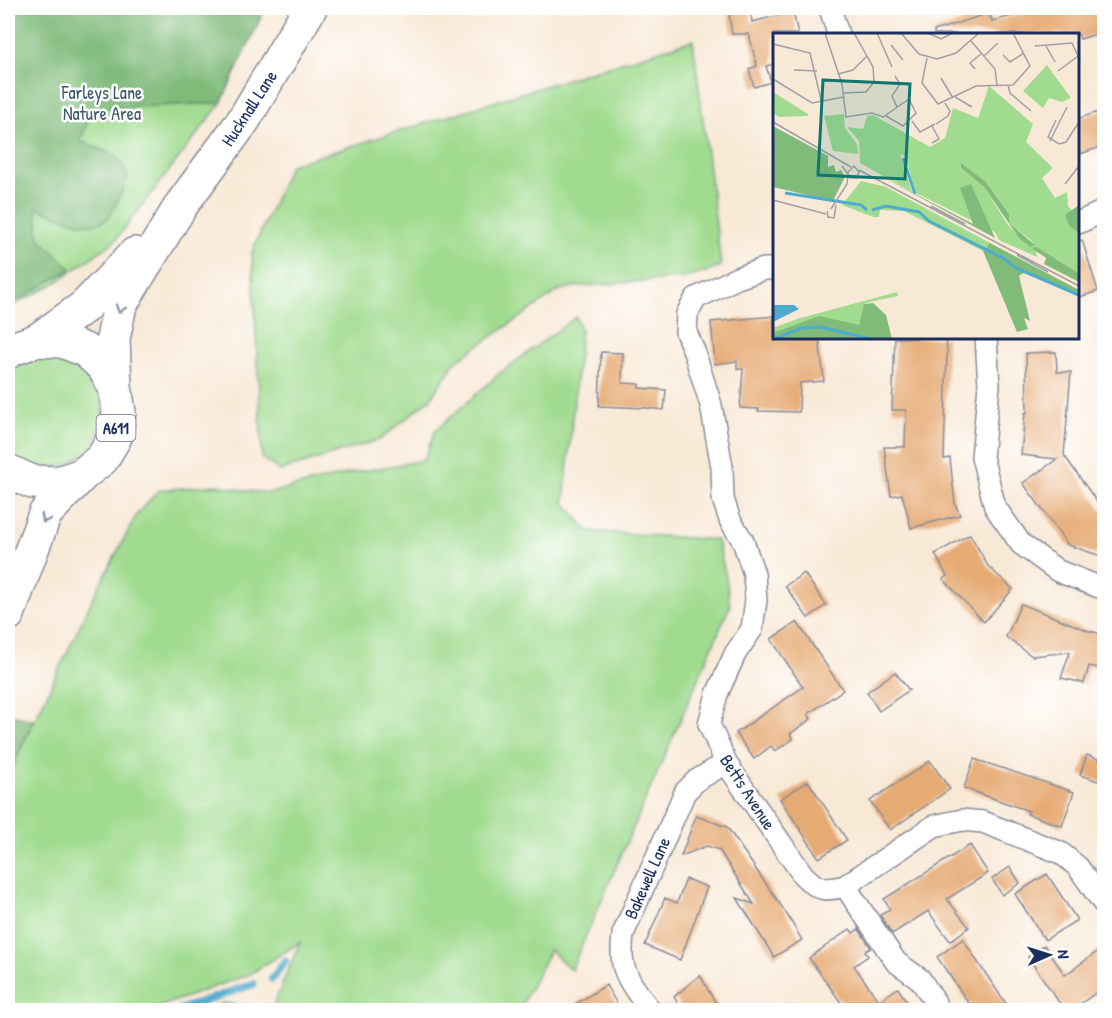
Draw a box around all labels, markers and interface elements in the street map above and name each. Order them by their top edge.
inset map [773,33,1079,339]
street label: Hucknall Lane [215,65,283,151]
park label: Farleys Lane Nature Area [61,80,142,126]
one-way arrow [115,303,128,314]
road number: A611 [96,415,136,441]
one-way arrow [40,513,52,524]
street label: Betts Avenue [714,749,782,835]
street label: Bakewell Lane [618,833,676,923]
north arrow [1019,925,1079,985]
text: N [1053,949,1075,960]

